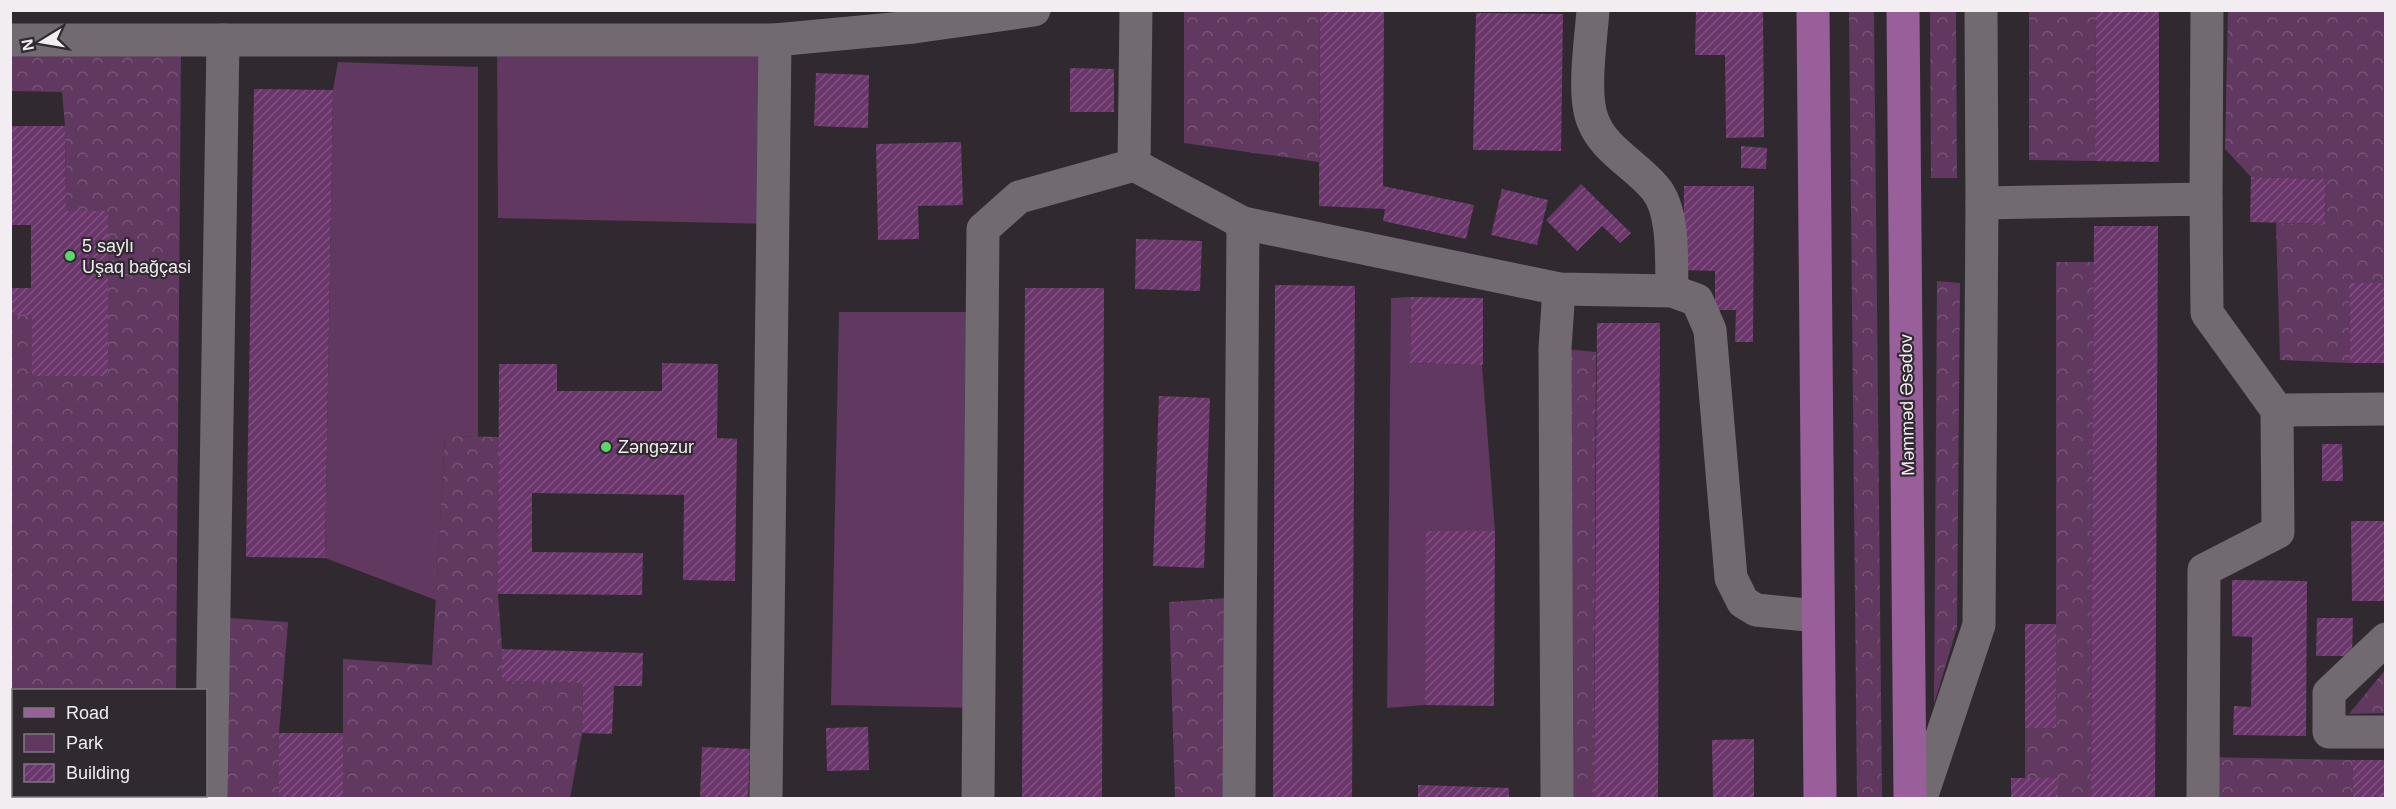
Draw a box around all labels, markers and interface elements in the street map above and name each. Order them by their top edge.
north arrow [12,12,72,72]
text: N [18,37,37,52]
place label: 5 saylı Uşaq bağçasi [82,236,191,277]
marker: 5 saylı Uşaq bağçasi [63,249,77,263]
street label: Məmməd Əsədov [1896,334,1918,476]
place label: Zəngəzur [618,437,694,457]
marker: Zəngəzur [599,440,613,454]
legend [12,689,207,797]
text: Road [66,703,109,723]
text: Park [66,733,104,753]
text: Building [66,763,130,783]

